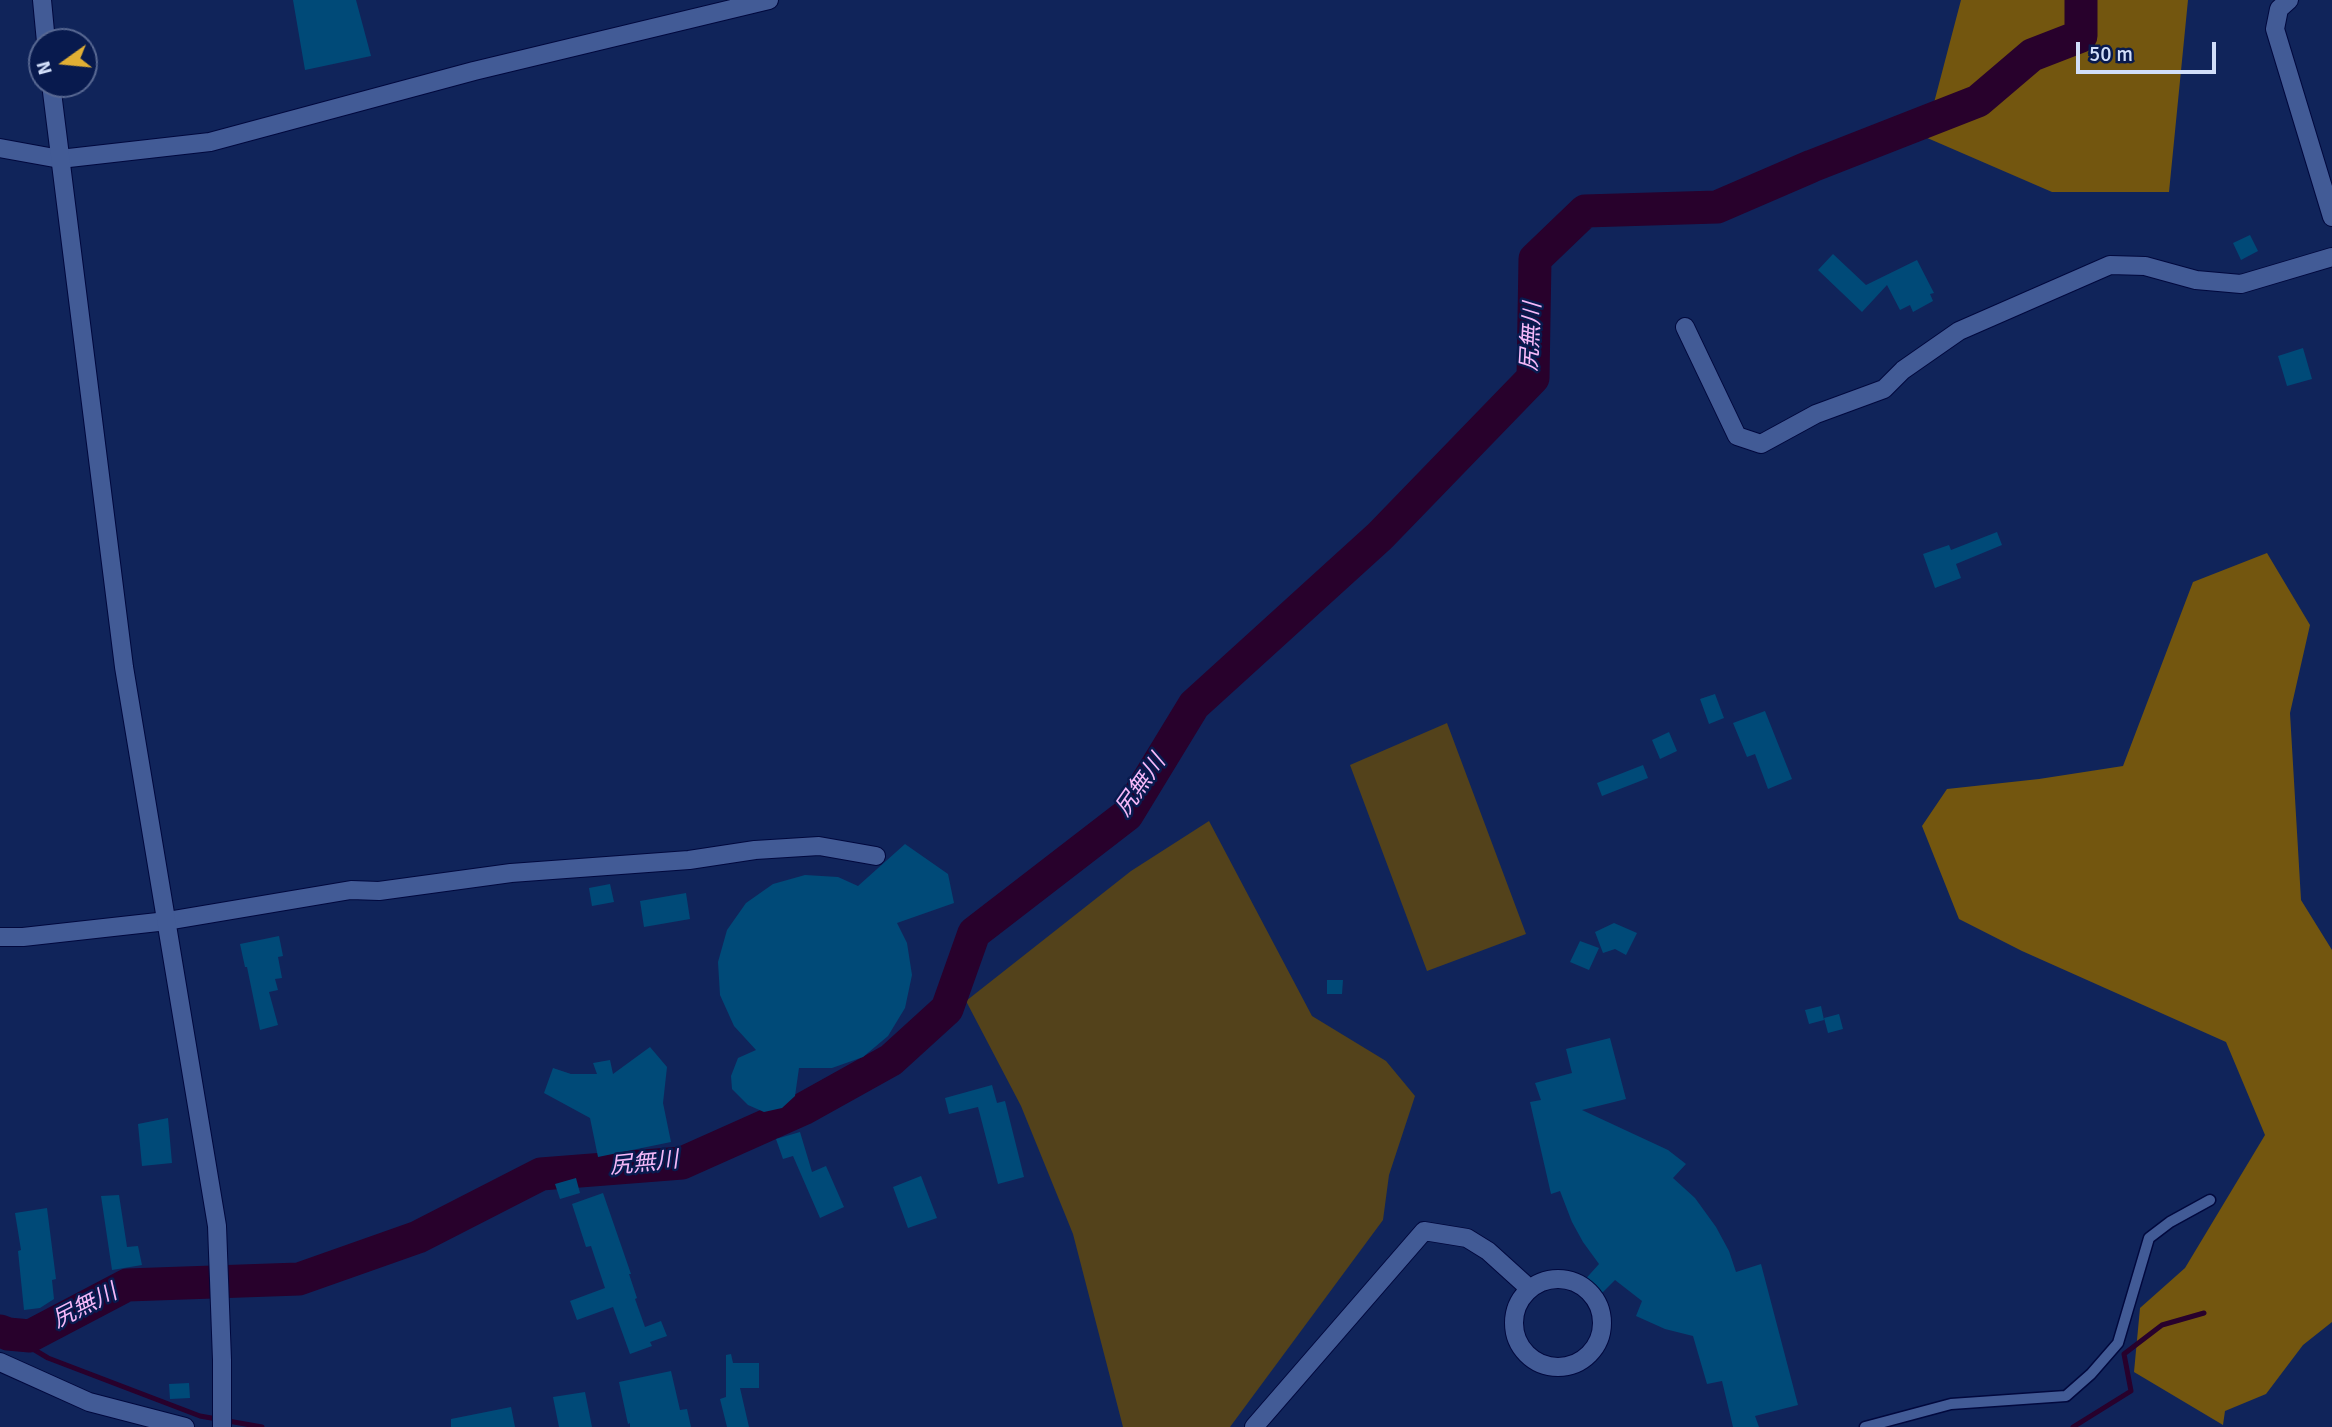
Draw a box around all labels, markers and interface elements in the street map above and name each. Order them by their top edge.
north arrow [28,28,98,98]
scale bar [2080,28,2220,72]
text: 50 m [2089,41,2133,67]
text: N [31,58,58,77]
water label: 尻無川 [1516,302,1548,372]
water label: 尻無川 [1110,750,1172,822]
water label: 尻無川 [608,1147,680,1181]
water label: 尻無川 [48,1279,122,1335]

